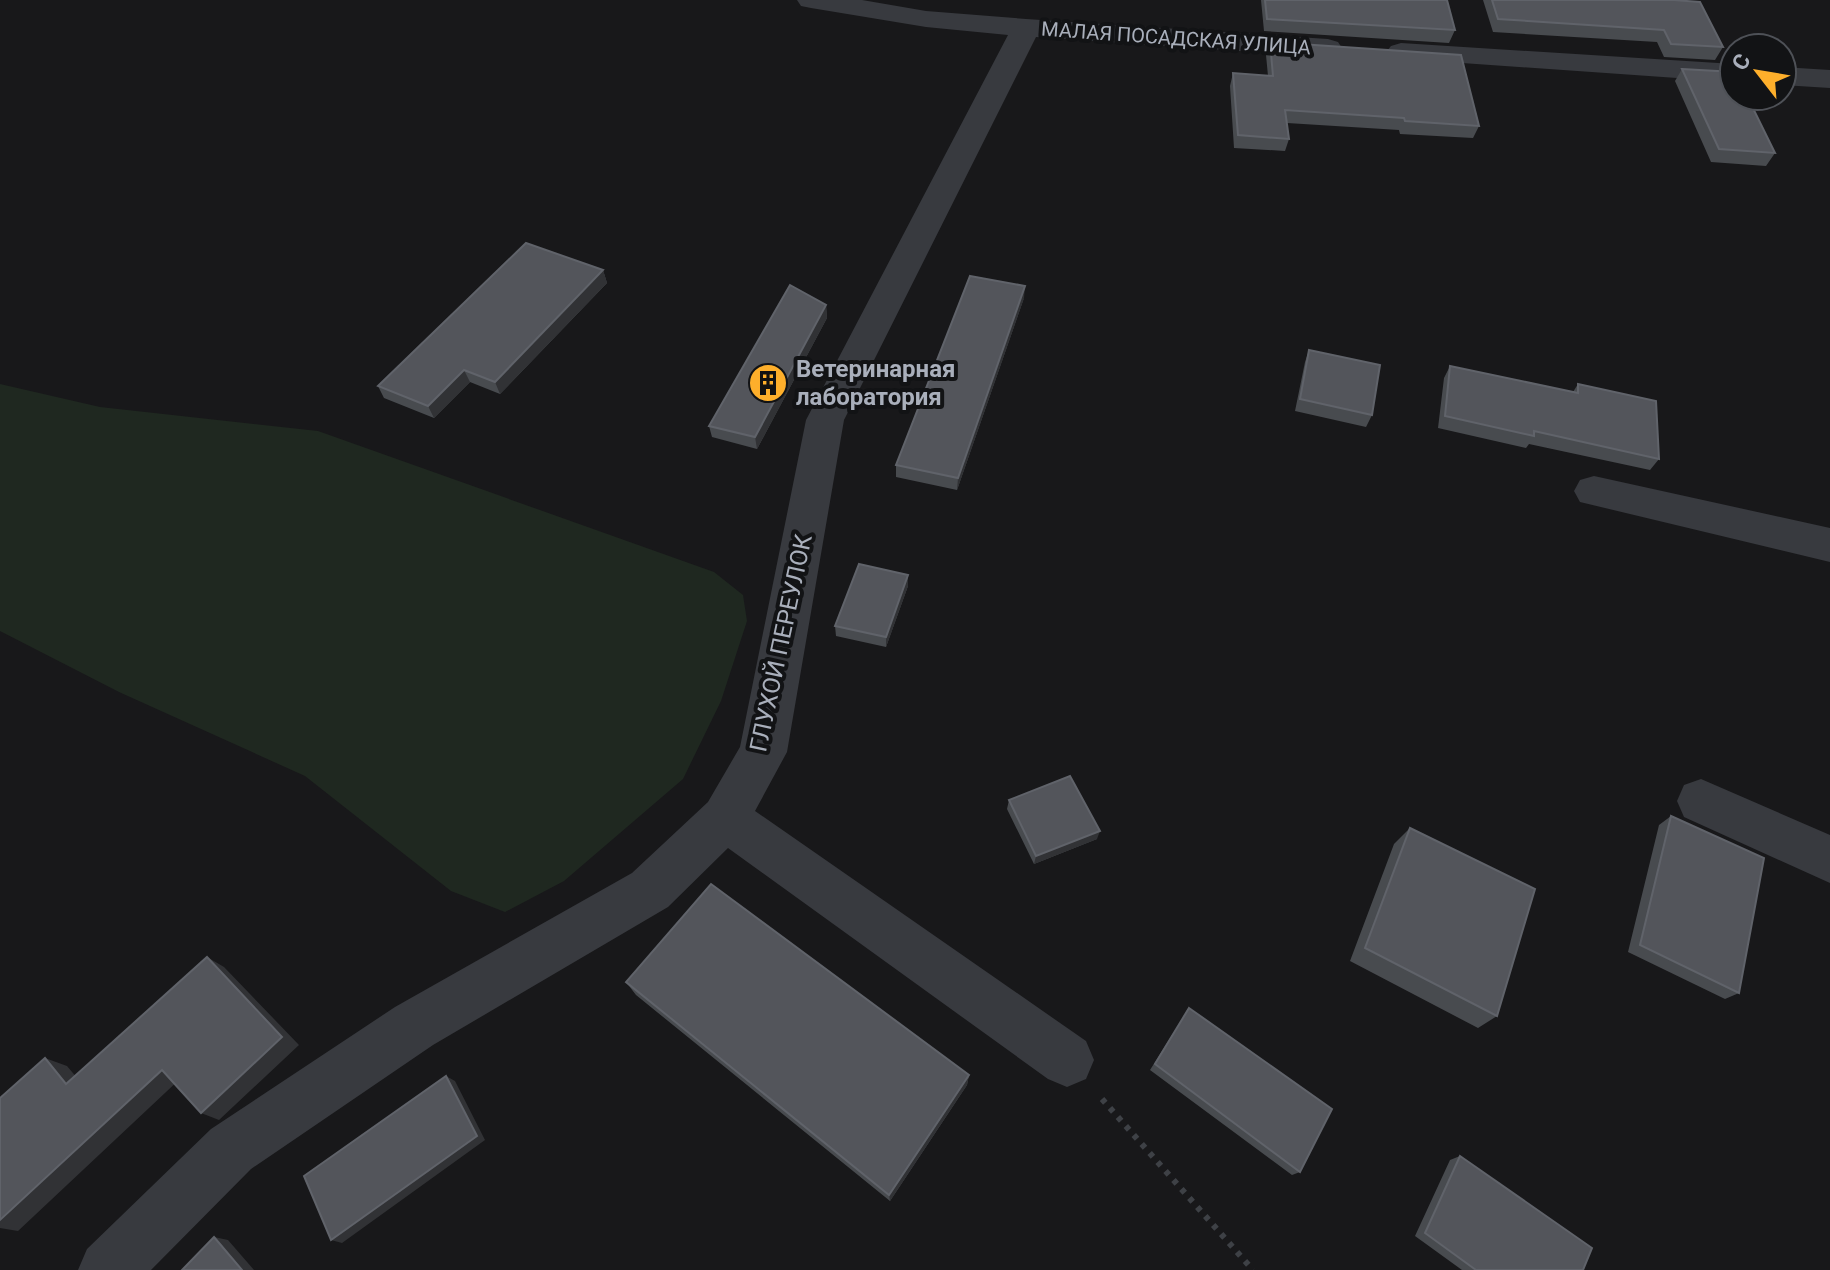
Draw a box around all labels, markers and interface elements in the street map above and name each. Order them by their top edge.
street label: МАЛАЯ ПОСАДСКАЯ УЛИЦА [1041,17,1311,59]
north arrow [1718,32,1798,112]
text: С [1727,49,1756,75]
place label: Ветеринарная лаборатория [796,355,955,411]
building icon: Ветеринарная лаборатория [747,362,789,404]
street label: ГЛУХОЙ ПЕРЕУЛОК [744,531,818,754]

